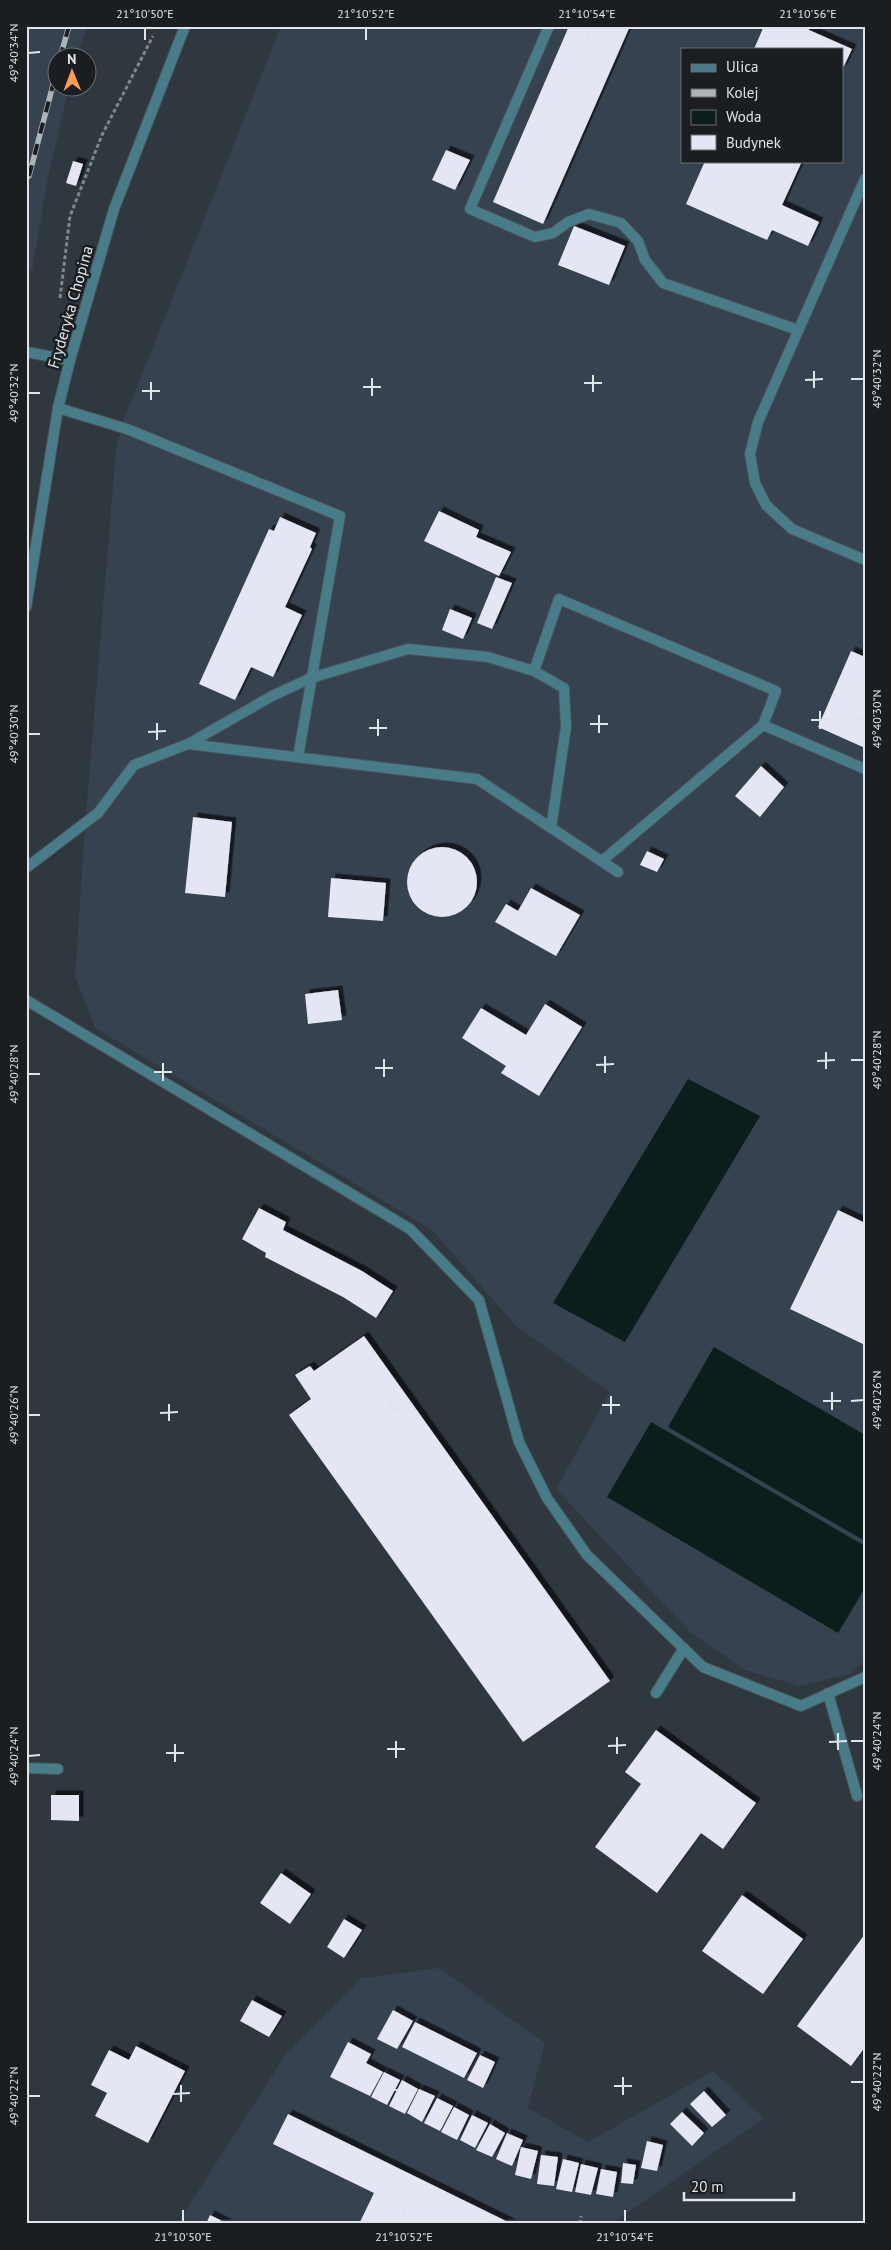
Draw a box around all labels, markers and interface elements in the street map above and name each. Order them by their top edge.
text: 21°10'50"E [116,6,174,21]
text: 21°10'52"E [337,6,395,21]
text: 21°10'54"E [558,6,616,21]
text: 21°10'56"E [779,6,837,21]
text: 49°40'34"N [6,23,21,83]
north arrow [48,48,98,98]
legend [681,48,844,162]
text: N [67,50,77,68]
text: Ulica [726,57,758,76]
text: Kolej [726,83,758,102]
text: Woda [726,107,761,126]
text: Budynek [726,133,782,152]
street label: Fryderyka Chopina [43,243,97,371]
text: 49°40'32"N [869,349,884,409]
text: 49°40'32"N [6,363,21,423]
text: 49°40'30"N [869,689,884,749]
text: 49°40'30"N [6,704,21,764]
text: 49°40'28"N [869,1030,884,1090]
text: 49°40'28"N [6,1044,21,1104]
text: 49°40'26"N [869,1370,884,1430]
text: 49°40'26"N [6,1385,21,1445]
text: 49°40'24"N [869,1711,884,1771]
text: 49°40'24"N [6,1726,21,1786]
text: 49°40'22"N [869,2052,884,2112]
text: 49°40'22"N [6,2066,21,2126]
scale bar [684,2170,794,2202]
text: 20 m [691,2177,724,2196]
text: 21°10'50"E [154,2229,212,2244]
text: 21°10'52"E [375,2229,433,2244]
text: 21°10'54"E [596,2229,654,2244]

